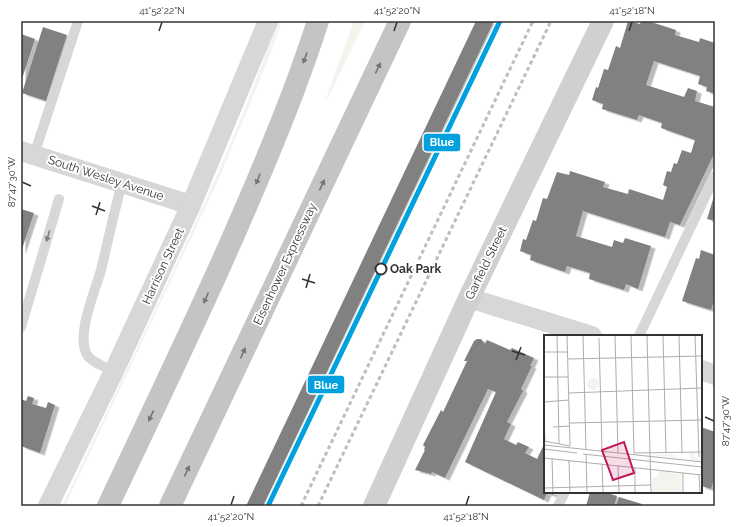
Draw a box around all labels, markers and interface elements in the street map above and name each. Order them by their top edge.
text: 41°52'22"N [139,5,185,16]
text: 41°52'20"N [374,5,420,16]
text: 41°52'18"N [609,5,655,16]
one-way arrow [302,52,308,64]
one-way arrow [375,62,381,74]
line badge: Blue [423,133,461,152]
text: Blue [430,136,455,149]
street label: South Wesley Avenue [46,153,166,203]
text: 87°47'30"W [6,156,17,207]
one-way arrow [254,173,260,185]
one-way arrow [319,180,325,191]
street label: Eisenhower Expressway [251,200,320,327]
street label: Garfield Street [462,224,510,302]
street label: Harrison Street [139,226,187,306]
one-way arrow [45,230,51,242]
marker: Oak Park [374,262,388,276]
place label: Oak Park [390,262,441,276]
one-way arrow [203,292,209,303]
inset map [544,335,702,493]
one-way arrow [240,348,246,359]
line badge: Blue [307,375,345,394]
text: Blue [314,379,339,392]
text: 87°47'30"W [720,395,731,446]
one-way arrow [148,410,154,421]
one-way arrow [184,465,190,476]
text: 41°52'20"N [208,511,254,522]
text: 41°52'18"N [443,511,489,522]

